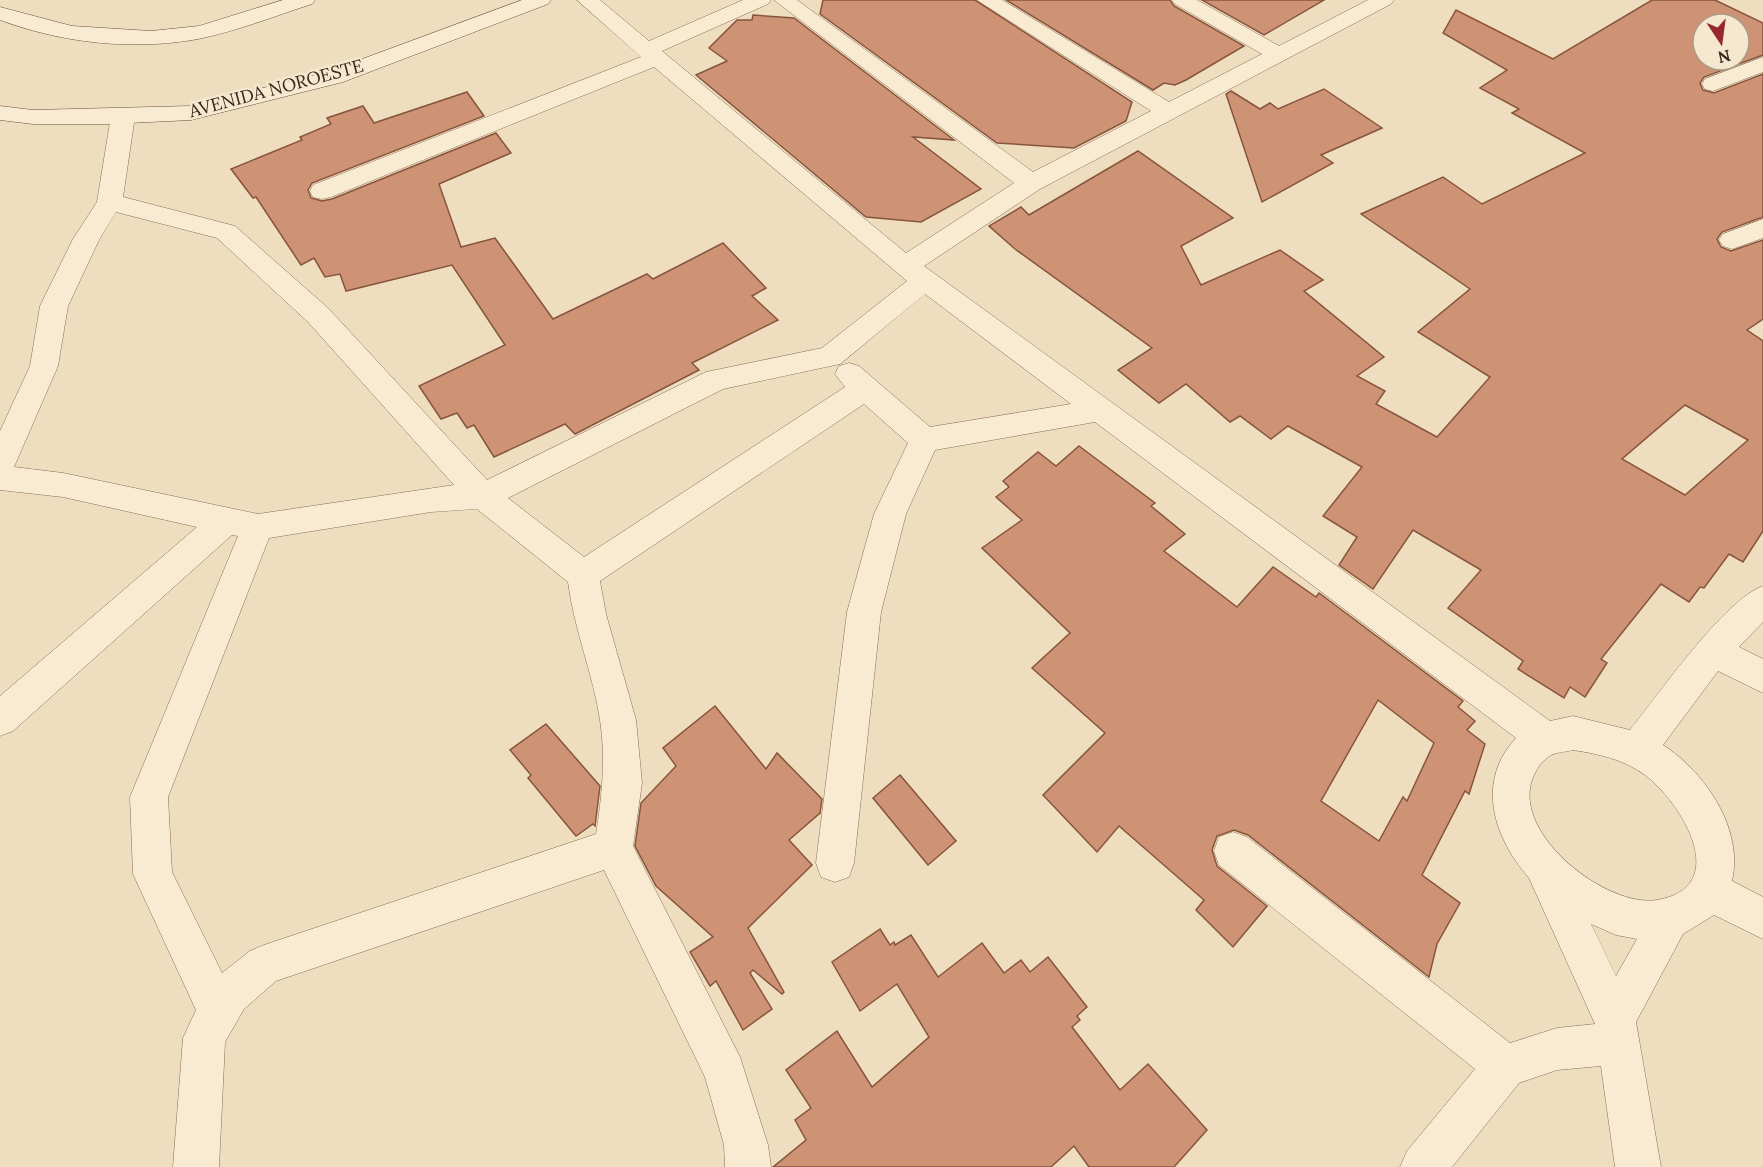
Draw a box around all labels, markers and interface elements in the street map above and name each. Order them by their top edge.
north arrow [1691,12,1751,72]
text: N [1716,45,1733,68]
street label: AVENIDA NOROESTE [185,54,366,123]

